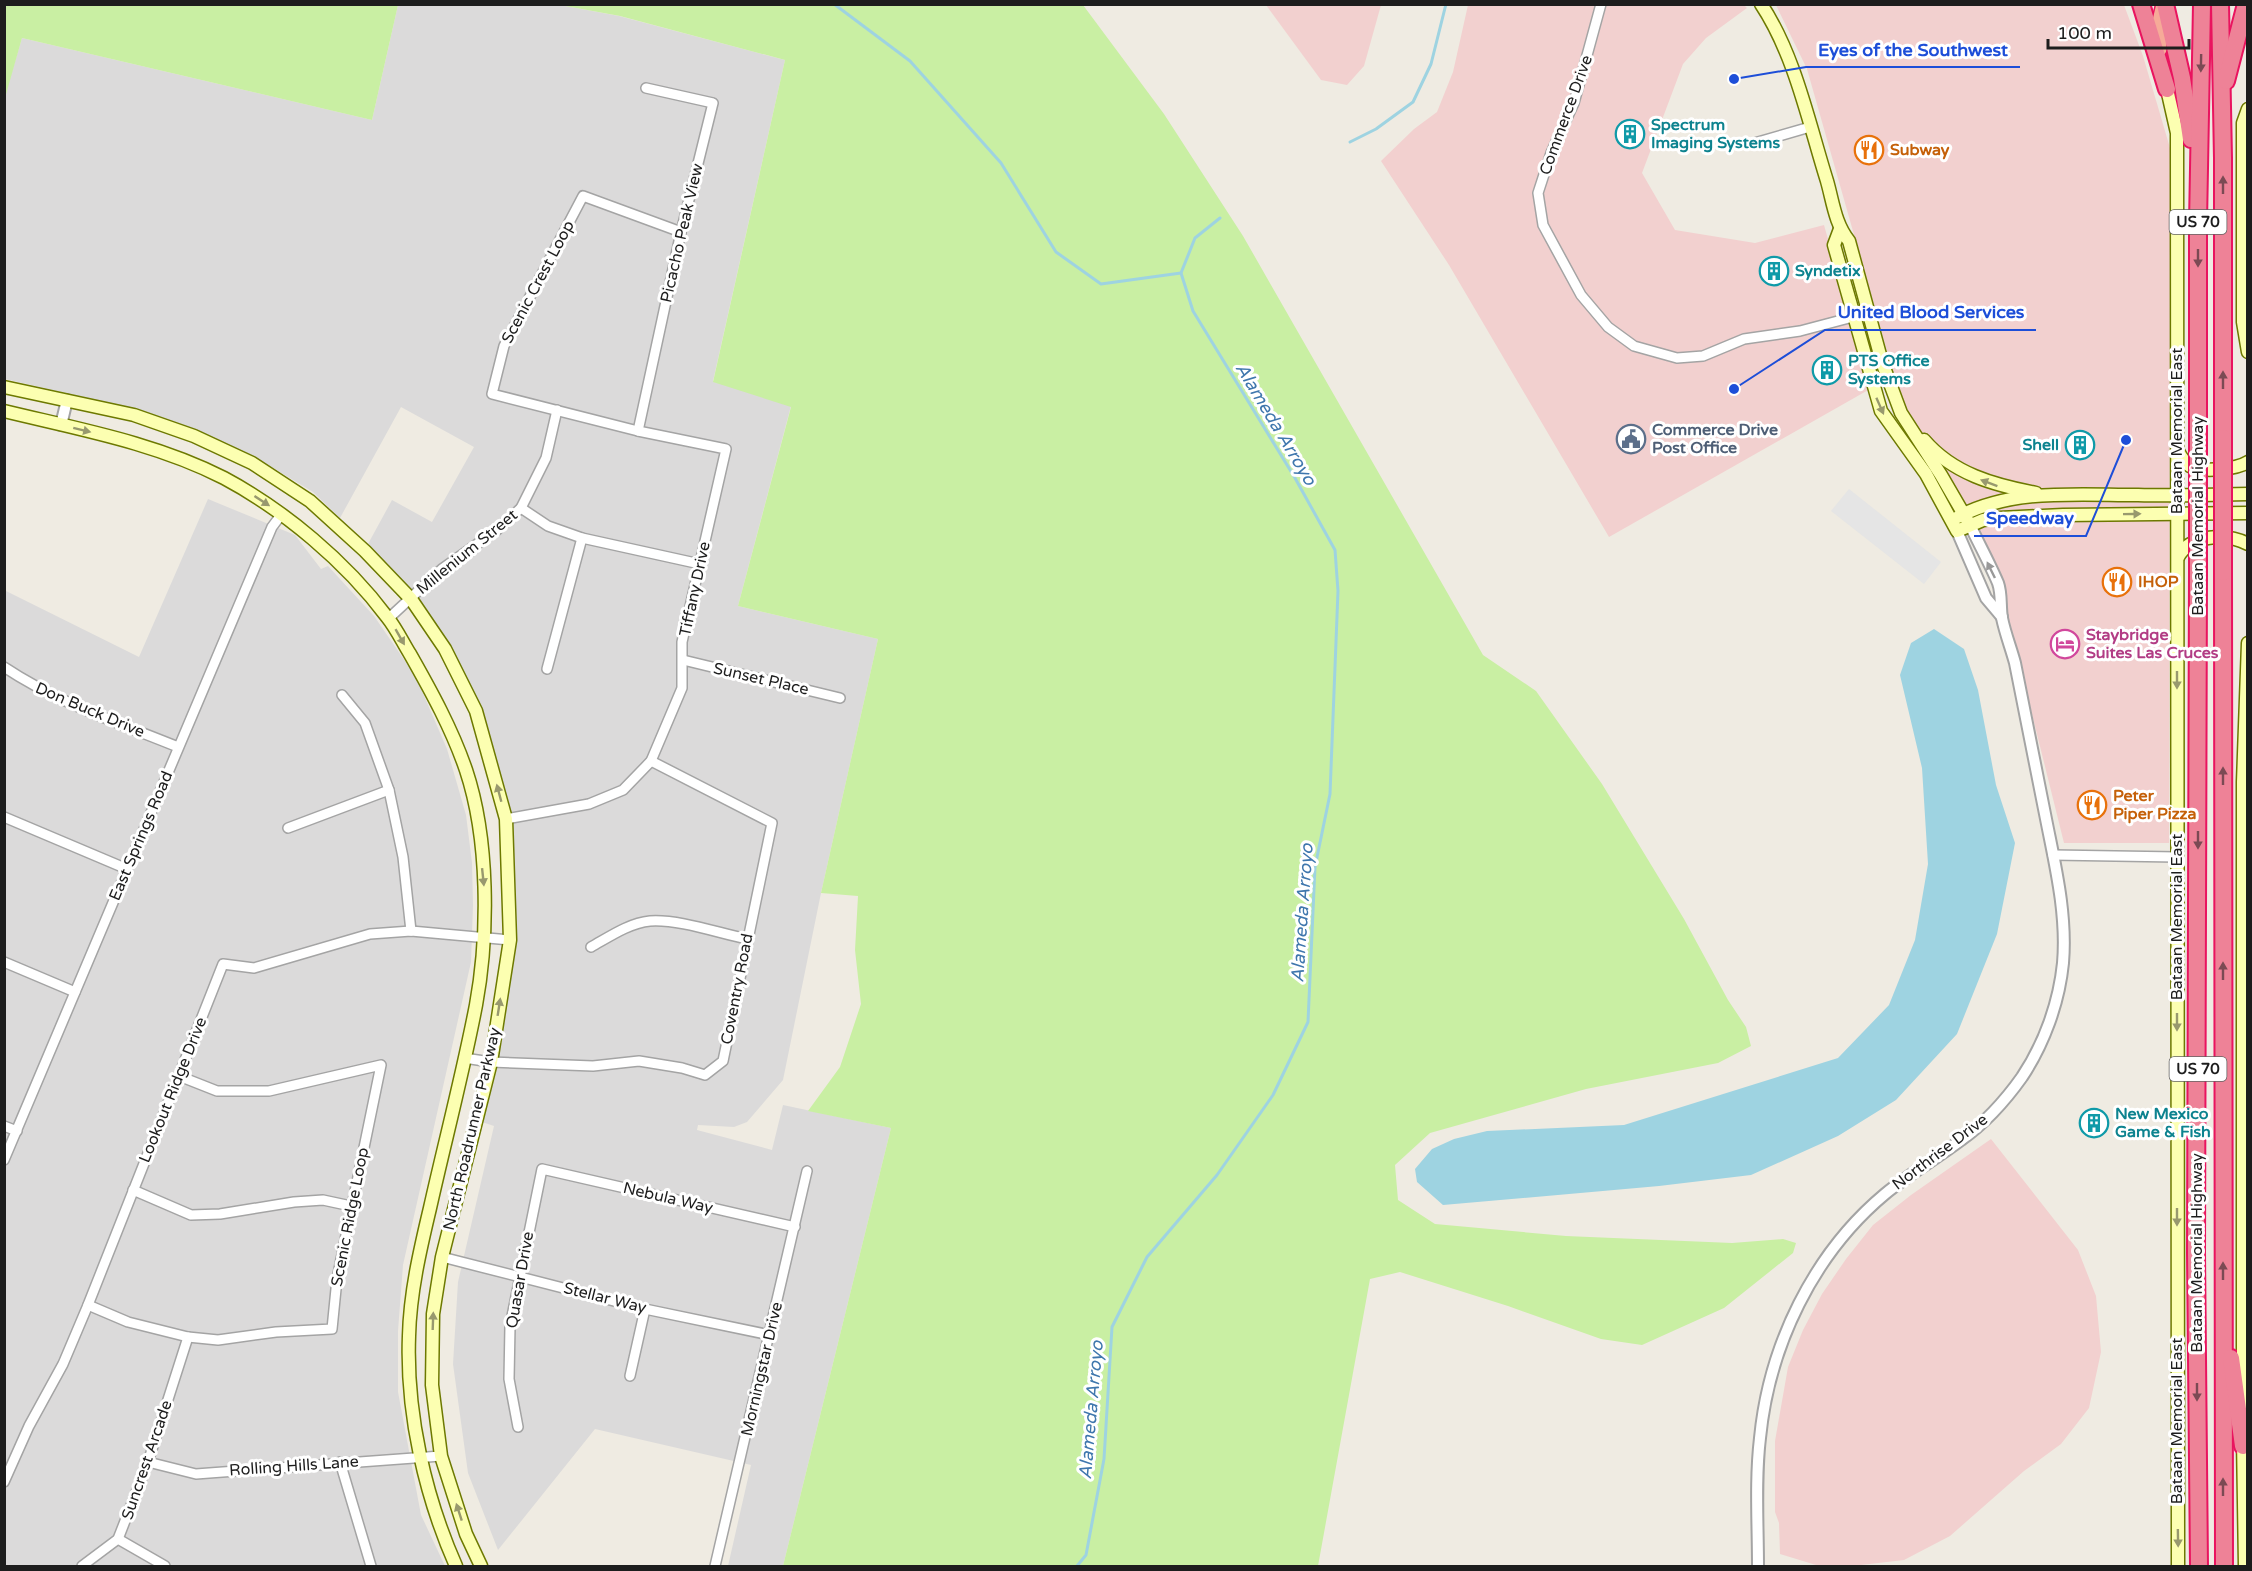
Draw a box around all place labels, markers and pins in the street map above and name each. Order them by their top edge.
callout: Eyes of the Southwest [1806,31,2020,67]
place label: Spectrum Imaging Systems [1651,115,1780,153]
building icon: Spectrum Imaging Systems [1614,118,1646,150]
restaurant icon: Subway [1853,134,1885,166]
place label: Subway [1890,140,1950,160]
building icon: Syndetix [1758,255,1790,287]
place label: Syndetix [1795,261,1861,281]
callout: United Blood Services [1825,294,2036,330]
place label: PTS Office Systems [1848,351,1930,389]
building icon: PTS Office Systems [1811,354,1843,386]
place label: Commerce Drive Post Office [1652,420,1778,458]
public building icon: Commerce Drive Post Office [1615,423,1647,455]
building icon: Shell [2064,429,2096,461]
place label: Shell [2023,435,2059,455]
callout: Speedway [1974,500,2086,536]
restaurant icon: IHOP [2101,566,2133,598]
place label: IHOP [2138,572,2179,592]
place label: Staybridge Suites Las Cruces [2086,625,2219,663]
hotel icon: Staybridge Suites Las Cruces [2049,628,2081,660]
place label: Peter Piper Pizza [2113,786,2197,824]
restaurant icon: Peter Piper Pizza [2076,789,2108,821]
place label: New Mexico Game & Fish [2115,1104,2211,1142]
building icon: New Mexico Game & Fish [2078,1107,2110,1139]

